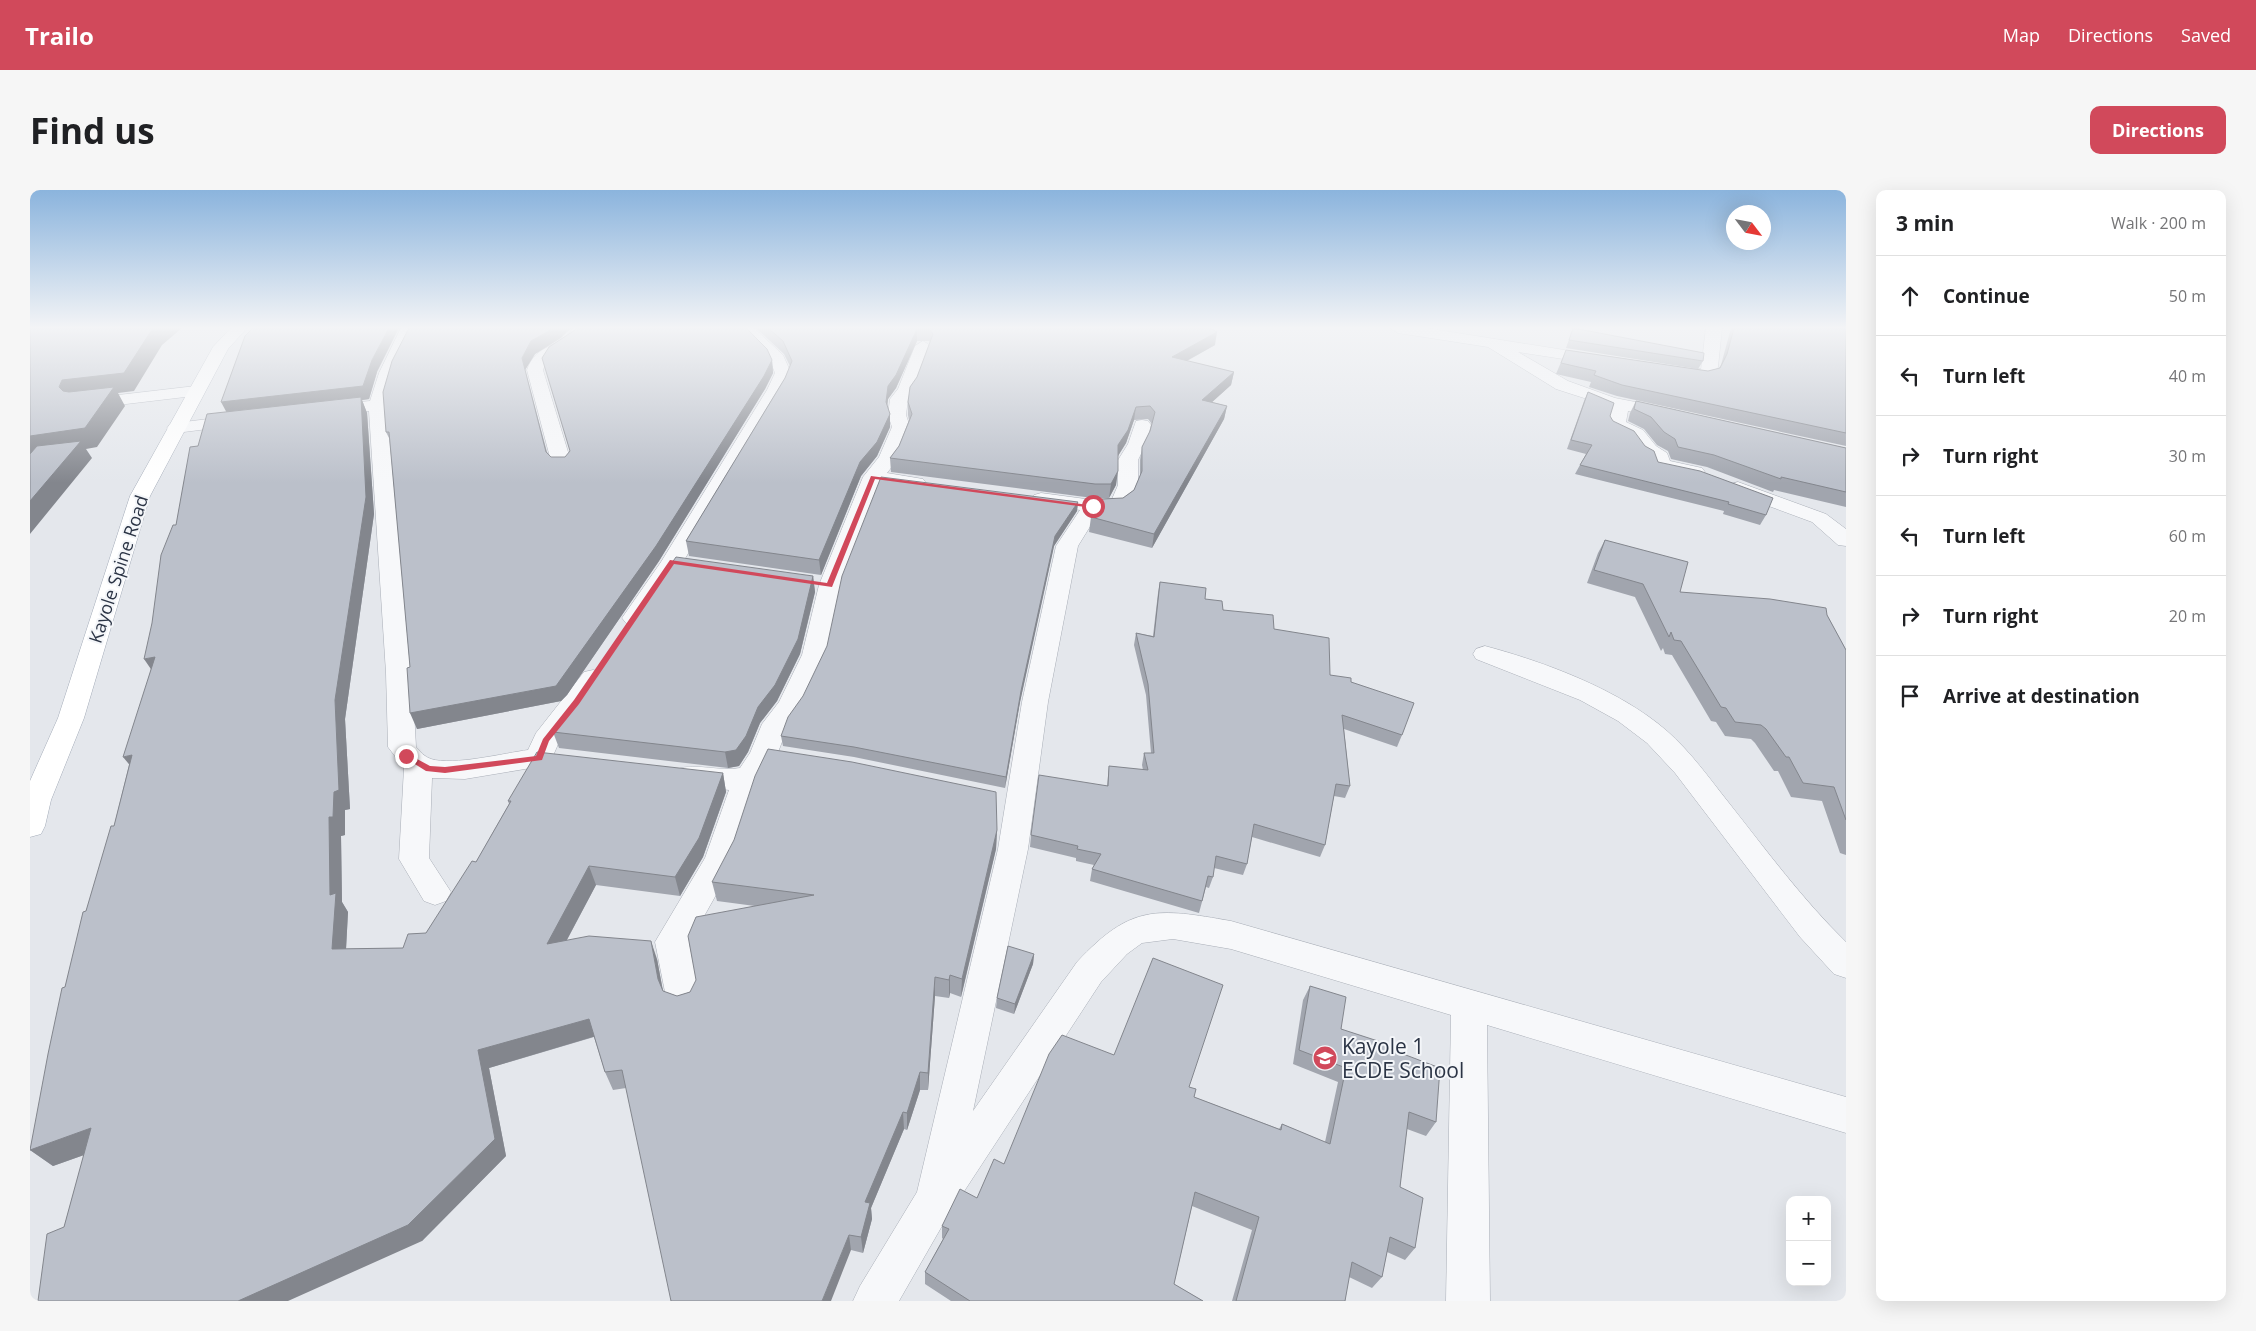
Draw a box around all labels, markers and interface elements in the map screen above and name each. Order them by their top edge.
text: Trailo [25,19,94,52]
text: Map [2003,23,2040,47]
text: Directions [2068,23,2153,47]
text: Saved [2181,23,2231,47]
button: Directions [2090,106,2226,154]
text: Find us [30,107,155,154]
north arrow [1726,205,1771,250]
text: 3 min [1896,209,1954,237]
text: Walk · 200 m [2111,212,2206,234]
icon: ahead [1896,282,1924,310]
text: Continue [1943,283,2030,309]
text: 50 m [2169,285,2206,307]
icon: left [1896,362,1924,390]
text: Turn left [1943,363,2025,389]
text: 40 m [2169,365,2206,387]
icon: right [1896,442,1924,470]
text: Turn right [1943,443,2038,469]
text: 30 m [2169,445,2206,467]
street label: Kayole Spine Road [83,492,153,646]
route start [1082,495,1105,518]
icon: left [1896,522,1924,550]
text: Turn left [1943,523,2025,549]
text: 60 m [2169,525,2206,547]
icon: right [1896,602,1924,630]
text: Turn right [1943,603,2038,629]
text: 20 m [2169,605,2206,627]
icon: arrive [1896,682,1924,710]
text: Arrive at destination [1943,683,2140,709]
route end [395,745,418,768]
place label: Kayole 1 ECDE School [1342,1032,1464,1084]
school or university icon: Kayole 1 ECDE School [1312,1045,1338,1071]
map controls [1786,1196,1831,1286]
button: + [1786,1196,1831,1241]
button: − [1786,1241,1831,1286]

